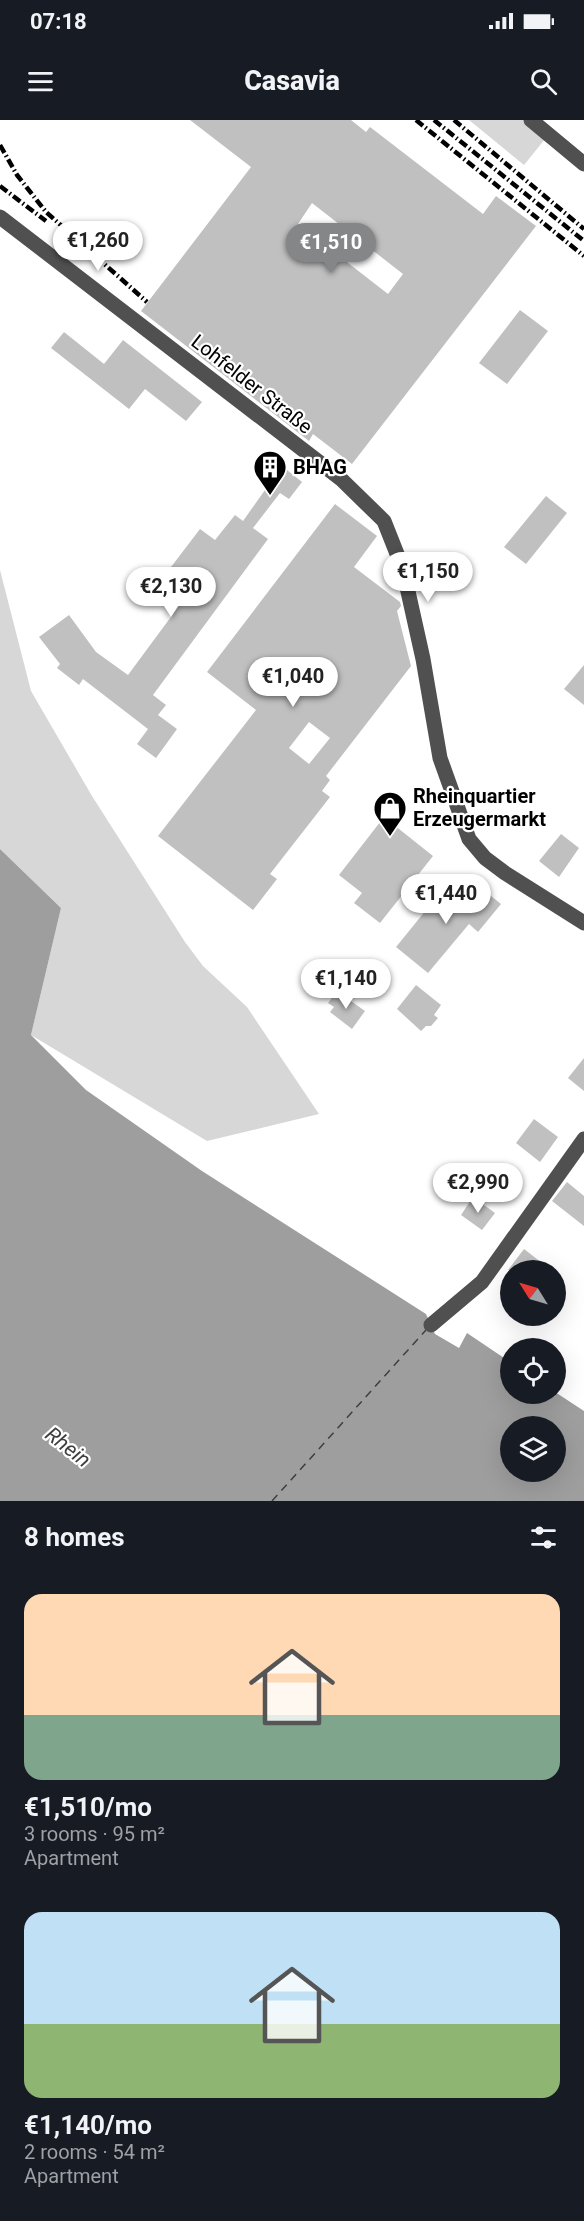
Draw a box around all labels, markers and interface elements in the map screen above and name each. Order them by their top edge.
text: 07:18 [30,9,87,34]
icon: menu [24,65,57,98]
text: Casavia [244,65,340,97]
icon: search [527,65,560,98]
pin: €1,260 [49,221,147,272]
pin: €1,510 [282,223,380,274]
text: €1,260 [67,228,129,252]
text: €1,510 [300,230,362,254]
street label: Lohfelder Straße [187,329,317,439]
building icon: BHAG [252,449,288,496]
place label: BHAG [293,455,347,479]
pin: €1,150 [379,552,477,603]
text: €1,150 [397,559,459,583]
pin: €2,130 [122,567,220,618]
text: €2,130 [140,574,202,598]
pin: €1,040 [244,657,342,708]
text: €1,040 [262,664,324,688]
place label: Rheinquartier Erzeugermarkt [413,784,546,831]
shop icon: Rheinquartier Erzeugermarkt [372,790,408,837]
pin: €1,440 [397,874,495,925]
text: €1,440 [415,881,477,905]
pin: €1,140 [297,959,395,1010]
text: €1,140 [315,966,377,990]
pin: €2,990 [429,1163,527,1214]
text: €2,990 [447,1170,509,1194]
north arrow [500,1260,566,1326]
map controls [500,1260,566,1482]
button: locate [500,1338,566,1404]
button: layers [500,1416,566,1482]
water label: Rhein [41,1422,95,1472]
icon: filters [527,1521,560,1554]
text: 8 homes [24,1522,125,1552]
icon: home [238,1633,346,1741]
text: €1,510/mo [24,1792,152,1822]
text: 3 rooms · 95 m² [24,1822,165,1846]
text: Apartment [24,1846,119,1870]
icon: home [238,1951,346,2059]
text: €1,140/mo [24,2110,152,2140]
text: 2 rooms · 54 m² [24,2140,165,2164]
text: Apartment [24,2164,119,2188]

